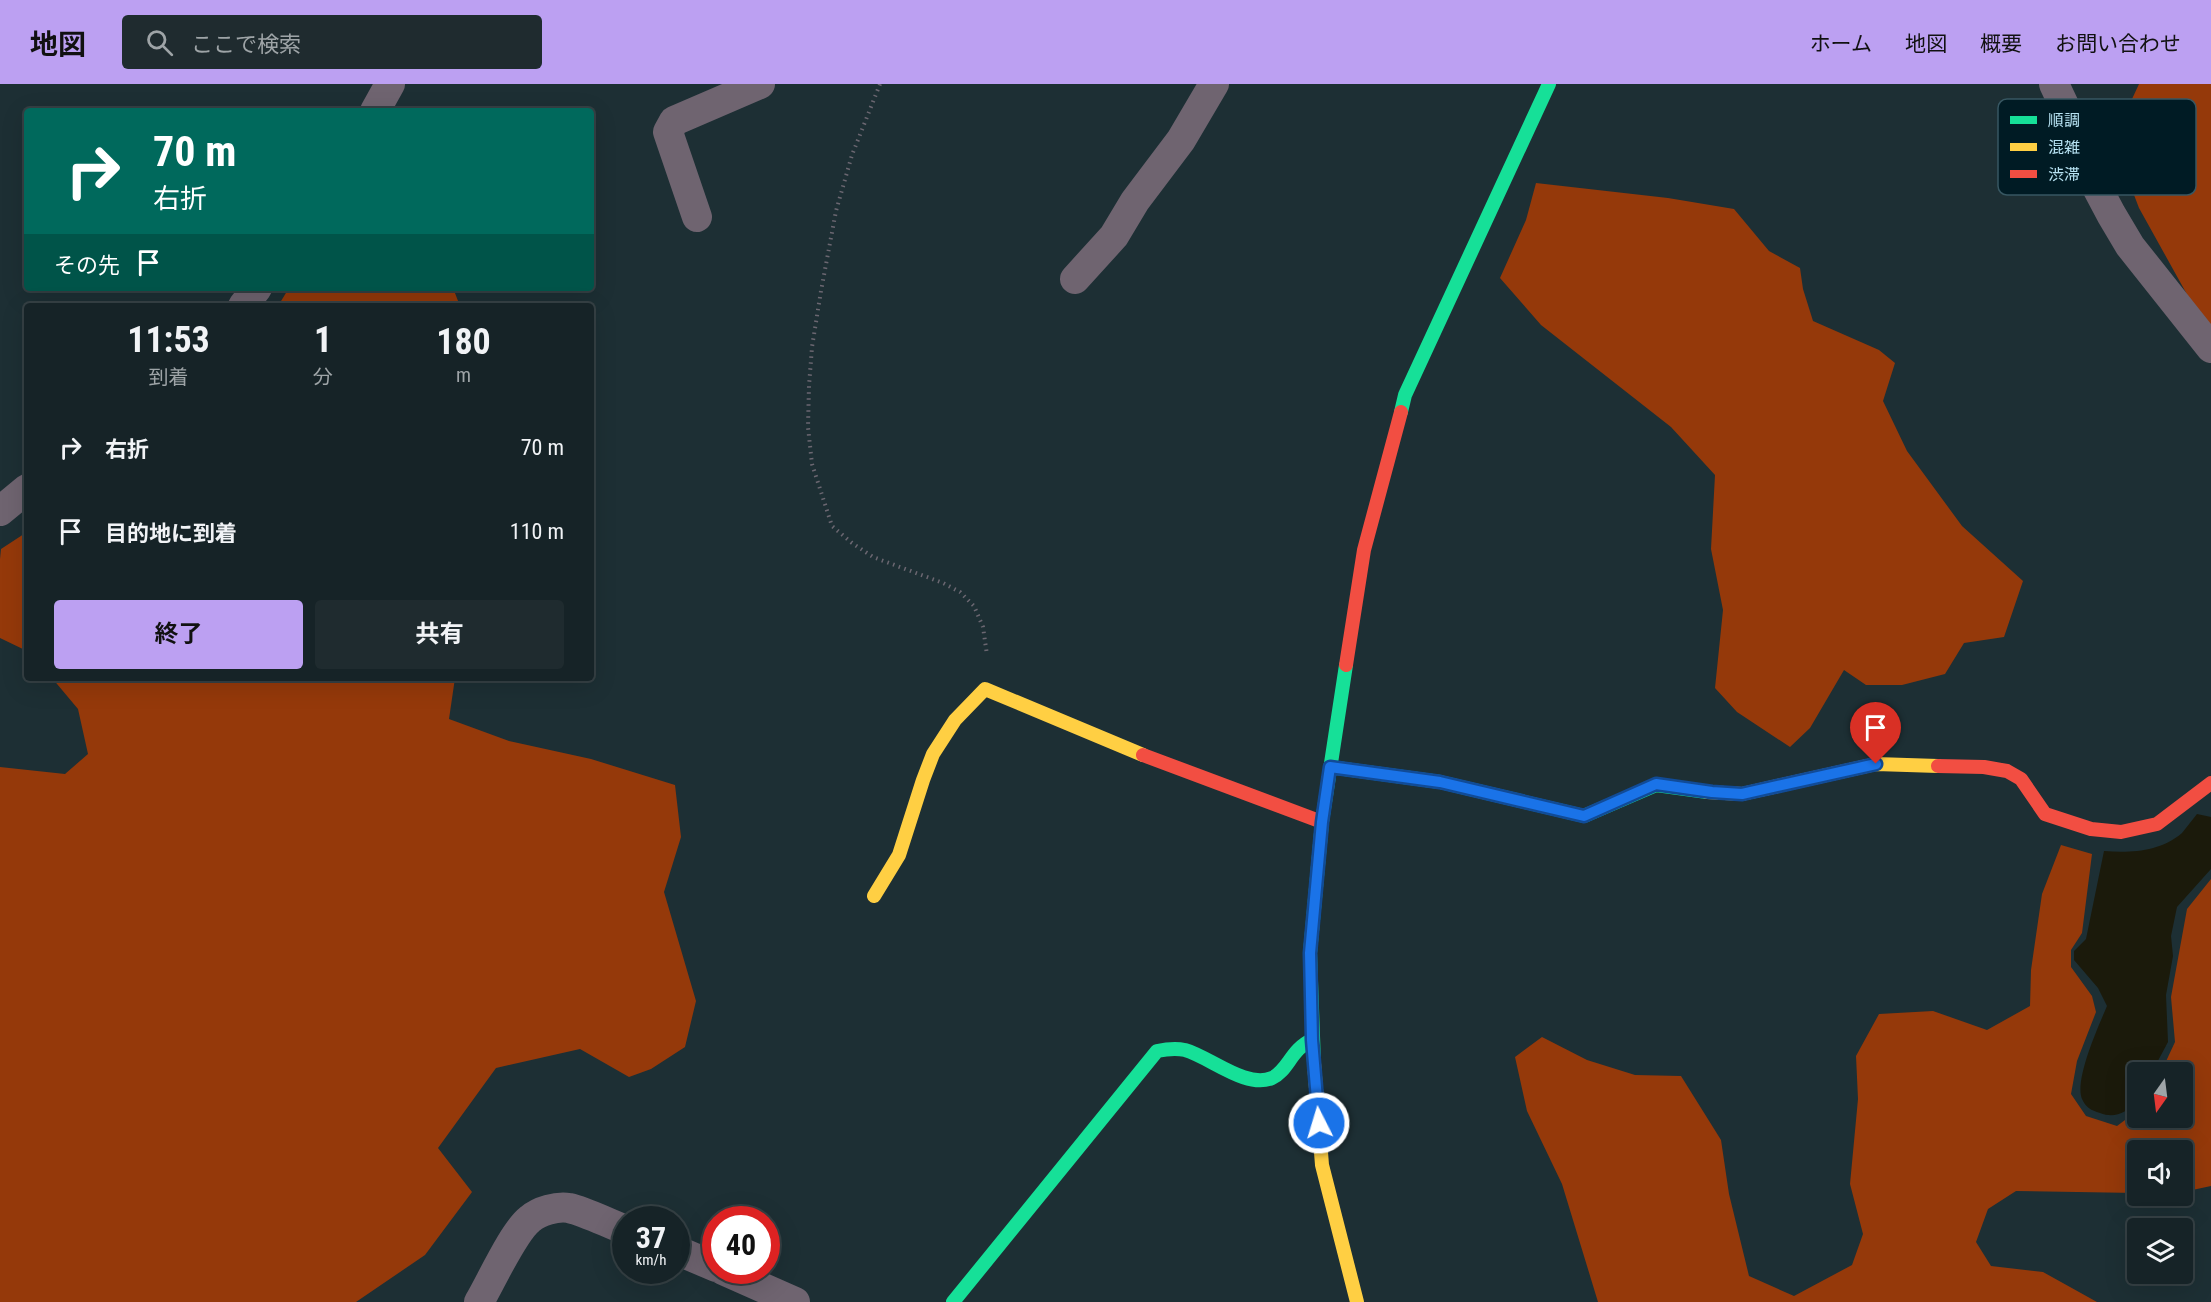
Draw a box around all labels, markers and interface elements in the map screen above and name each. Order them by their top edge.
search box [122,15,542,69]
icon: search [143,26,176,59]
text: 地図 [30,28,86,61]
text: ここで検索 [191,32,301,57]
text: ホーム [1810,32,1872,56]
text: 地図 [1905,32,1947,56]
text: 概要 [1980,32,2022,56]
text: お問い合わせ [2055,32,2181,56]
legend [1998,99,2196,195]
text: 順調 [2048,111,2080,130]
text: 70 m [153,127,236,176]
icon: right [54,132,132,210]
text: 混雑 [2048,138,2080,157]
text: 渋滞 [2048,165,2080,184]
text: 右折 [153,183,207,215]
icon: arrive [132,246,165,279]
text: その先 [54,253,120,278]
text: 11:53 [127,319,210,361]
text: 1 [314,319,332,361]
text: 180 [436,321,491,363]
text: m [456,363,471,387]
text: 到着 [149,365,189,389]
text: 分 [313,365,333,389]
icon: right [54,431,87,464]
text: 70 m [521,435,564,460]
text: 右折 [105,437,149,462]
icon: arrive [54,515,87,548]
text: 110 m [510,519,564,544]
text: 目的地に到着 [105,521,237,546]
button: 終了 [54,600,303,669]
button: 共有 [315,600,564,669]
pin [1850,702,1901,764]
icon: arrive [1859,711,1892,744]
north arrow [2127,1062,2193,1128]
map controls [2127,1062,2193,1284]
position arrow [1287,1091,1351,1155]
button: sound [2127,1140,2193,1206]
speed limit sign: 40 [702,1206,780,1284]
button: layers [2127,1218,2193,1284]
text: 37 [636,1220,666,1255]
text: km/h [636,1251,666,1269]

